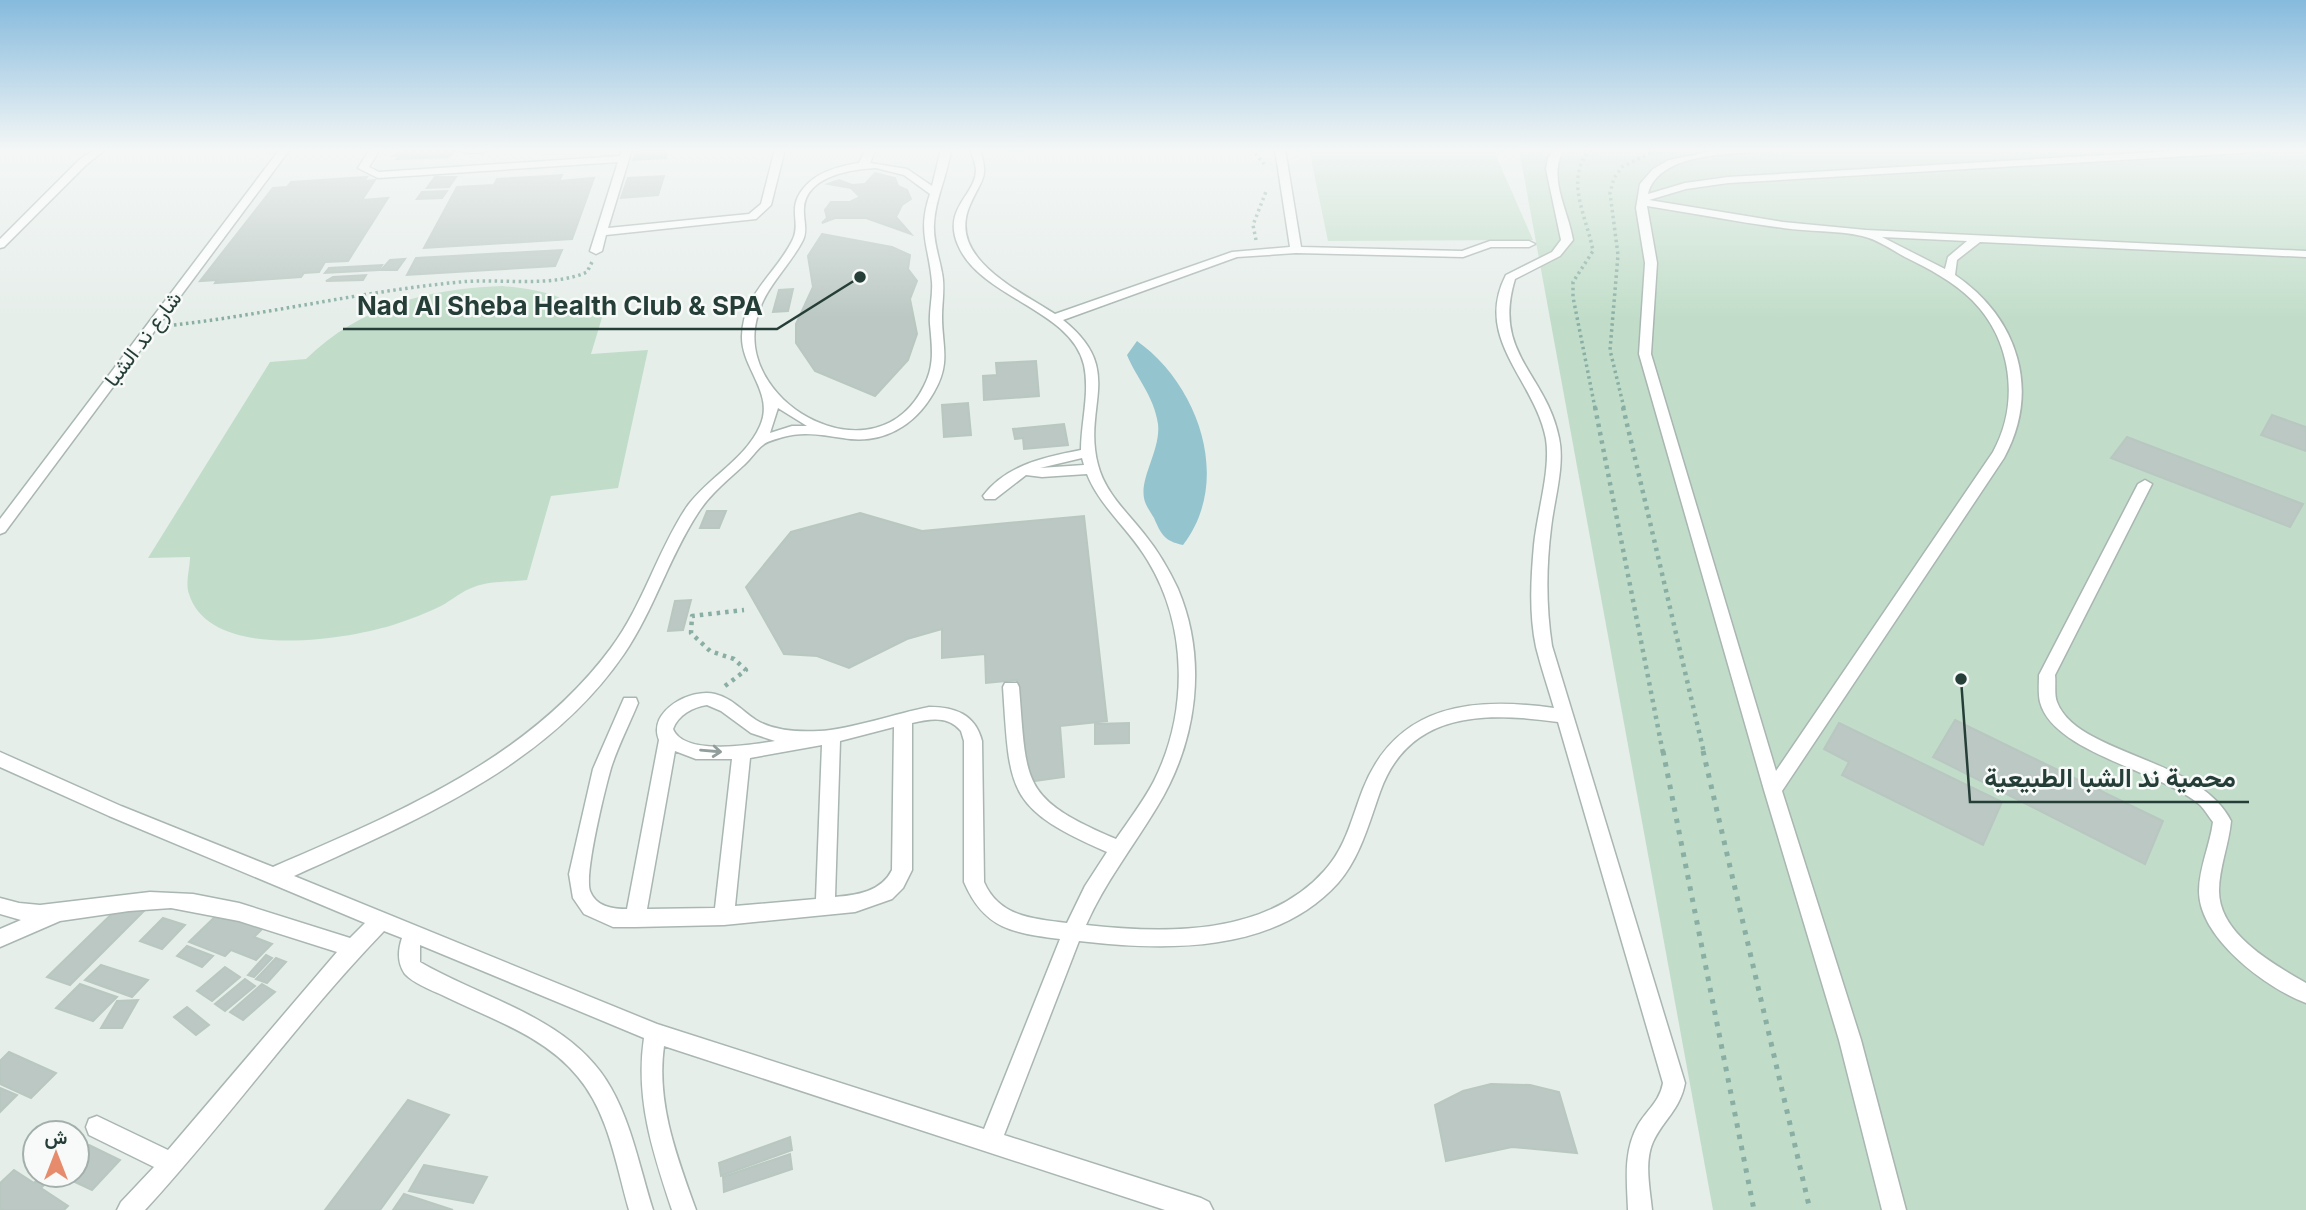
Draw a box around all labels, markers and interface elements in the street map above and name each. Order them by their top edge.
callout: Nad Al Sheba Health Club & SPA [343,282,777,329]
street label: شارع ند الشبا [99,286,188,392]
text: Nad Al Sheba Health Club & SPA [357,290,763,321]
one-way arrow [700,745,722,758]
callout: محمية ند الشبا الطبيعية [1970,755,2249,802]
text: محمية ند الشبا الطبيعية [1984,762,2236,793]
north arrow [21,1119,91,1189]
text: ش [45,1126,68,1149]

